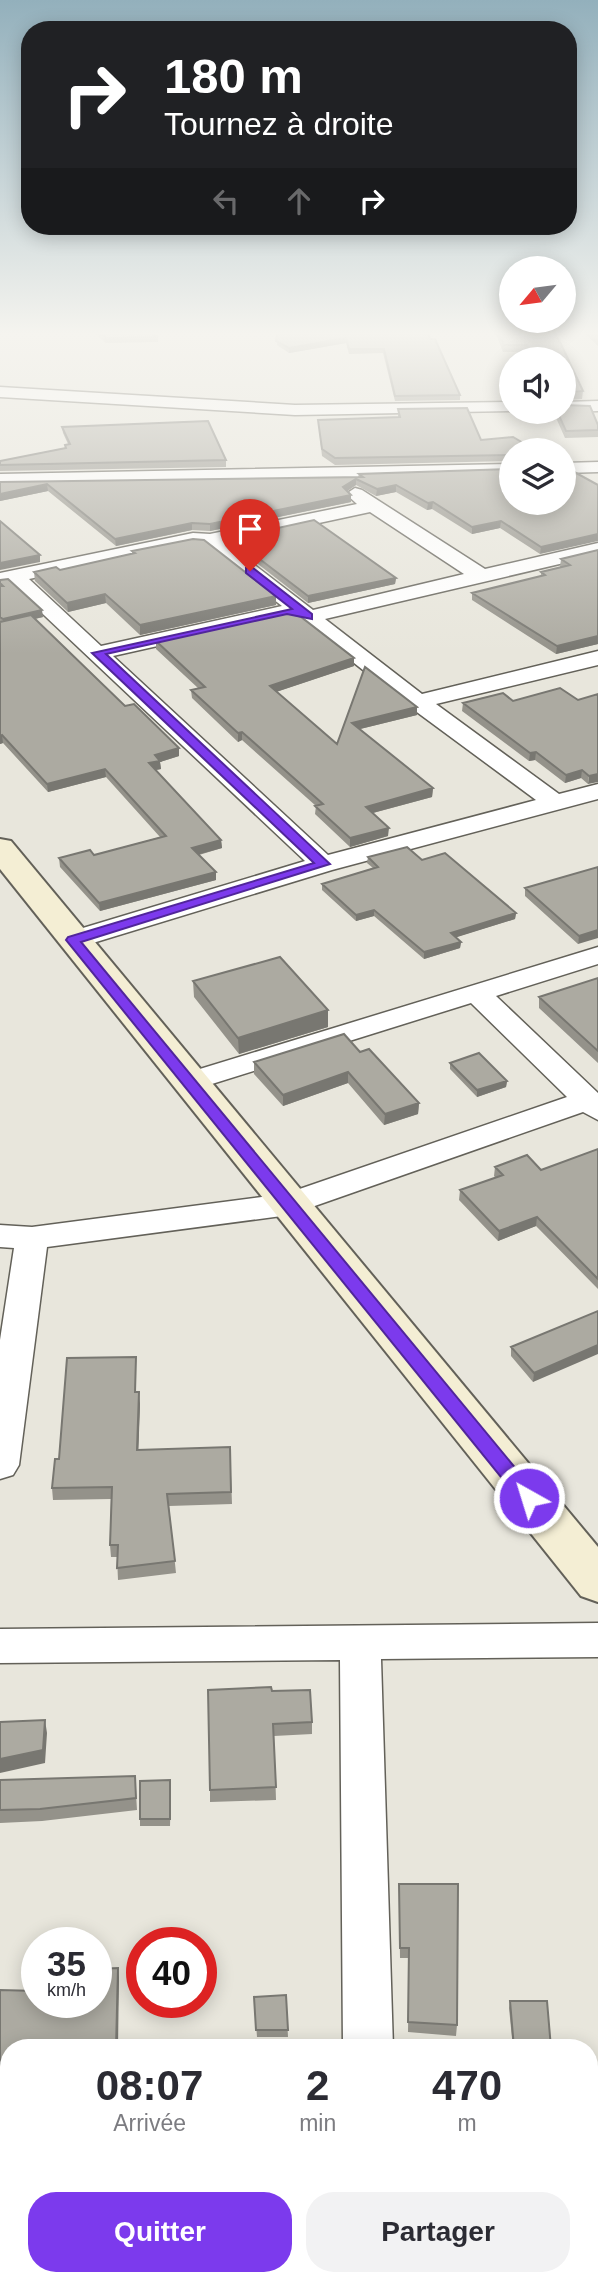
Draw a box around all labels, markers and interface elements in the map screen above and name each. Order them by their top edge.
icon: right [49,49,140,140]
text: 180 m [164,49,303,103]
text: Tournez à droite [164,106,393,142]
icon: left [207,182,245,220]
icon: ahead [280,182,318,220]
icon: right [353,182,391,220]
north arrow [499,256,576,332]
map controls [499,256,576,515]
button: sound [499,347,576,424]
button: layers [499,438,576,515]
pin [220,499,280,571]
icon: arrive [231,510,269,548]
position arrow [492,1461,566,1535]
speed limit sign: 40 [126,1927,217,2018]
text: 35 [47,1944,86,1983]
text: km/h [47,1980,86,2000]
text: 08:07 [96,2062,203,2109]
text: 2 [306,2062,329,2109]
text: 470 [432,2062,502,2109]
text: Arrivée [113,2110,186,2136]
text: min [299,2110,336,2136]
text: m [458,2110,477,2136]
button: Quitter [28,2192,292,2272]
button: Partager [306,2192,570,2272]

